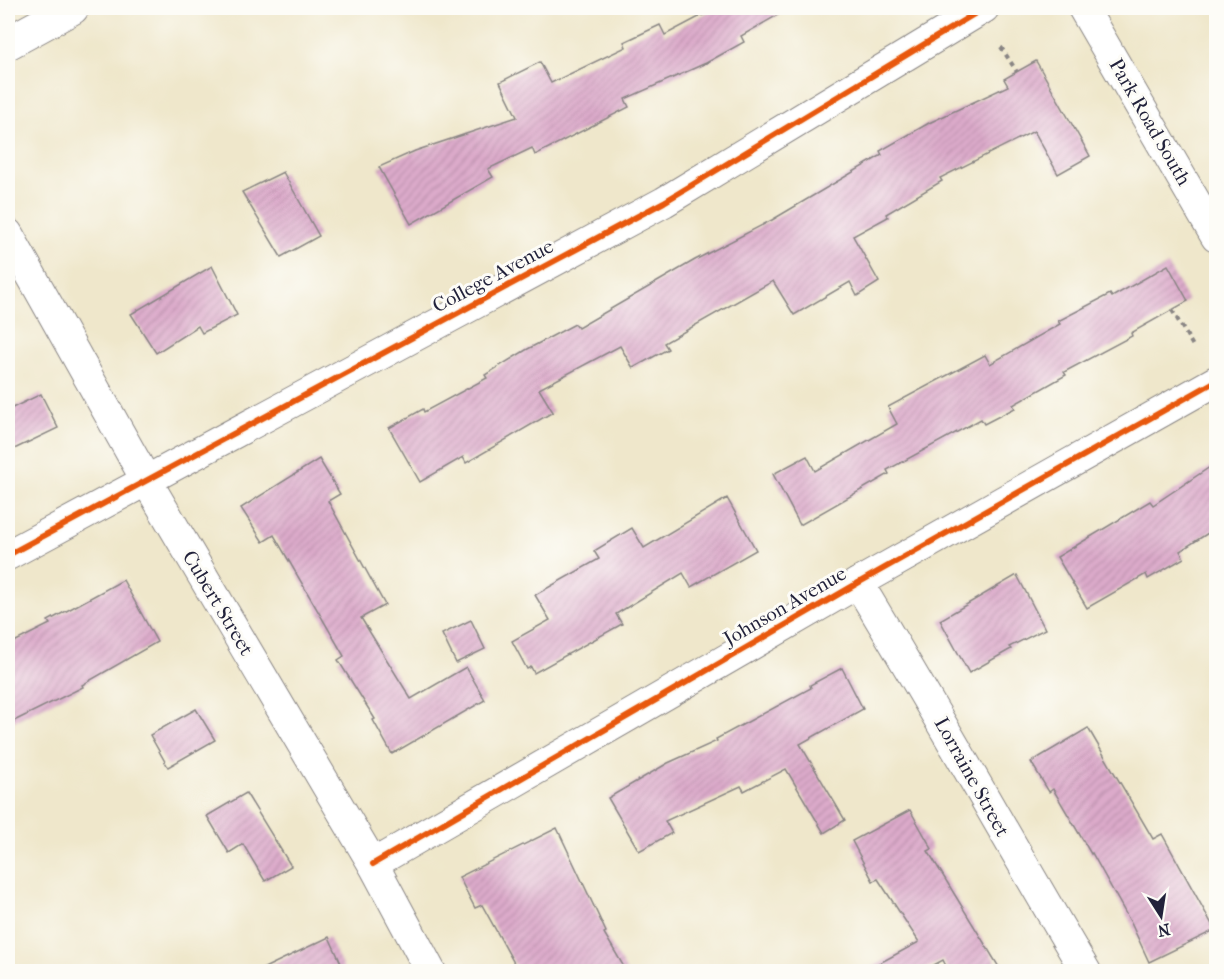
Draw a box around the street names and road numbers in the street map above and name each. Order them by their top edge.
street label: Park Road South [1104,54,1196,190]
street label: College Avenue [429,234,558,318]
street label: Cubert Street [178,547,258,659]
street label: Johnson Avenue [718,562,850,651]
street label: Lorraine Street [930,713,1014,841]

